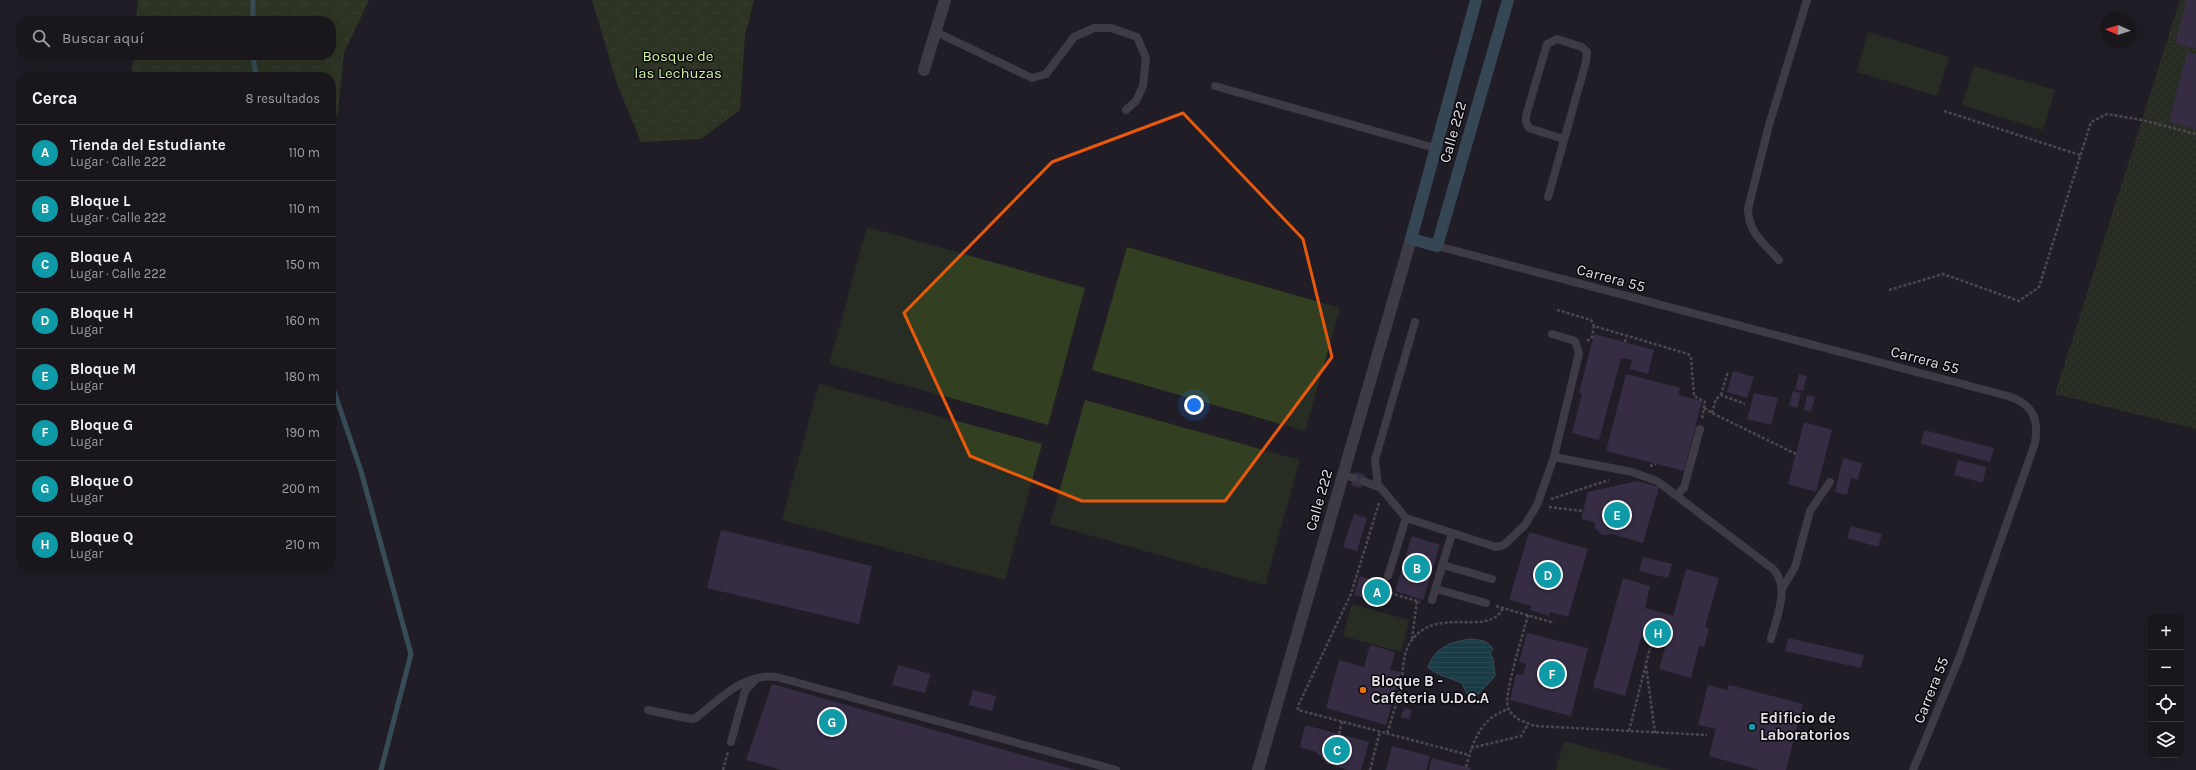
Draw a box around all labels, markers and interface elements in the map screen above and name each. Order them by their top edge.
north arrow [2100,12,2136,48]
search box [16,16,336,60]
icon: search [30,27,52,49]
text: Buscar aquí [62,29,144,47]
park label: Bosque de las Lechuzas [634,47,722,82]
text: Cerca [32,88,77,108]
text: 8 resultados [246,91,320,106]
street label: Calle 222 [1436,99,1470,165]
text: Tienda del Estudiante [70,136,226,154]
text: A [41,145,49,160]
text: 110 m [288,145,320,160]
text: Lugar · Calle 222 [70,154,166,169]
text: Bloque L [70,192,131,210]
text: B [41,201,49,216]
text: 110 m [288,201,320,216]
text: Lugar · Calle 222 [70,210,166,225]
text: Bloque A [70,248,132,266]
text: C [41,257,49,272]
text: 150 m [285,257,320,272]
street label: Carrera 55 [1575,260,1647,296]
text: Lugar · Calle 222 [70,266,166,281]
text: Bloque H [70,304,134,322]
text: D [41,313,49,328]
text: 160 m [285,313,320,328]
text: Lugar [70,322,103,337]
street label: Carrera 55 [1889,342,1961,378]
text: Bloque M [70,360,136,378]
text: E [41,369,49,384]
text: 180 m [285,369,320,384]
text: Lugar [70,378,103,393]
your location [1184,395,1204,415]
text: Bloque G [70,416,133,434]
text: F [41,425,49,440]
text: 190 m [285,425,320,440]
text: Lugar [70,434,103,449]
street label: Calle 222 [1302,467,1336,533]
text: Bloque O [70,472,133,490]
text: G [41,481,49,496]
text: 200 m [282,481,320,496]
text: Lugar [70,490,103,505]
pin: E [1604,500,1630,530]
text: Bloque Q [70,528,133,546]
text: H [40,537,50,552]
text: 210 m [285,537,320,552]
text: Lugar [70,546,103,561]
pin: B [1404,553,1430,583]
pin: D [1535,560,1561,590]
pin: A [1364,577,1390,607]
map controls [2148,614,2184,758]
button: + [2148,614,2184,650]
pin: H [1645,618,1671,648]
button: − [2148,650,2184,686]
street label: Carrera 55 [1910,654,1952,726]
pin: F [1539,659,1565,689]
place label: Bloque B - Cafeteria U.D.C.A [1371,672,1490,707]
marker: Bloque B - Cafeteria U.D.C.A [1358,685,1368,695]
button: locate [2148,686,2184,722]
pin: G [819,707,845,737]
place label: Edificio de Laboratorios [1760,709,1850,744]
marker: Edificio de Laboratorios [1747,722,1757,732]
button: layers [2148,722,2184,758]
pin: C [1324,735,1350,765]

